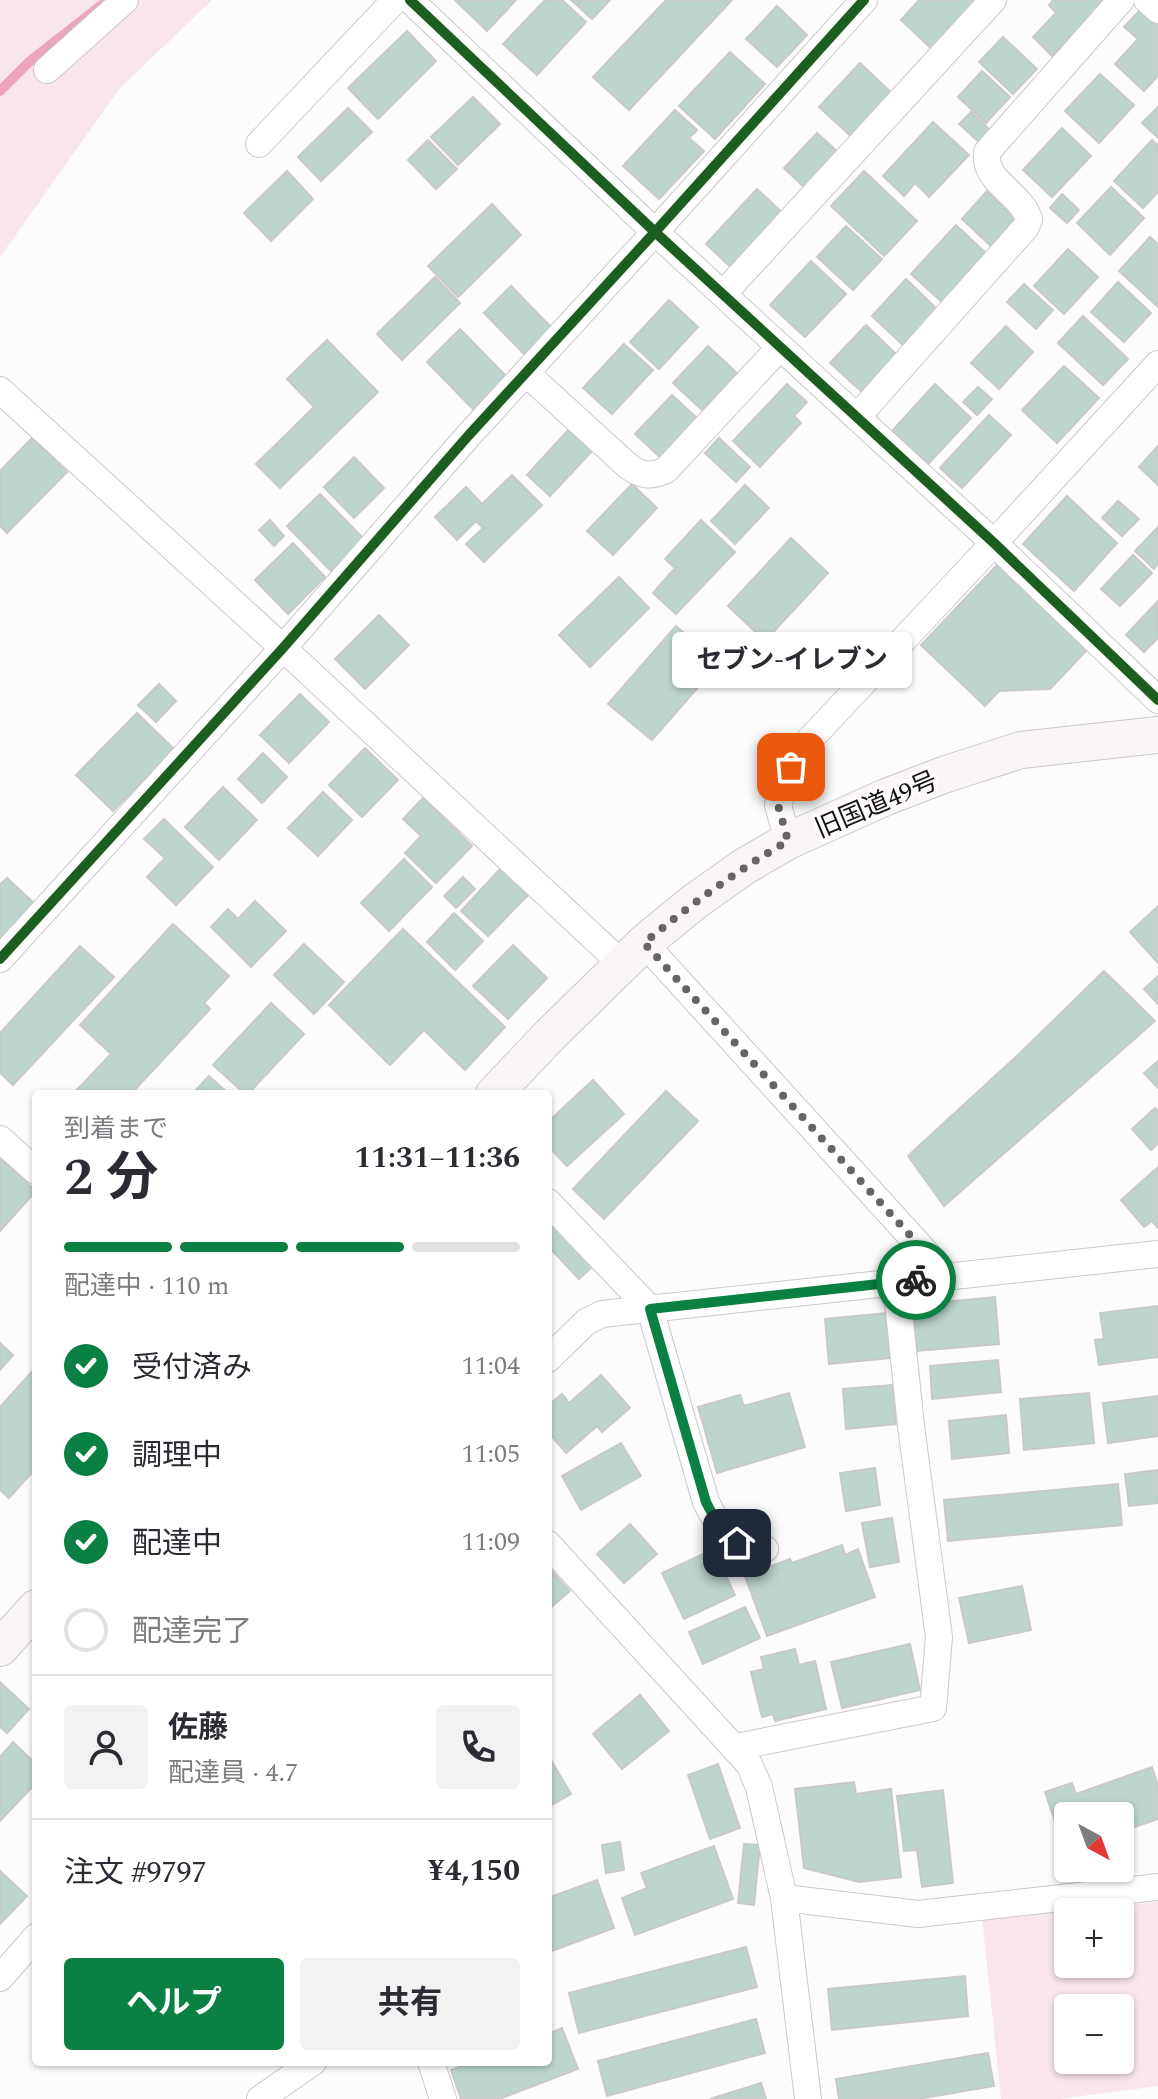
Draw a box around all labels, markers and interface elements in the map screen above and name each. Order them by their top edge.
callout: セブン-イレブン [671,631,911,687]
text: セブン-イレブン [696,640,888,680]
pin [757,733,825,801]
icon: bag [769,745,813,789]
street label: 旧国道49号 [809,761,944,849]
text: 到着まで [64,1109,168,1149]
text: 11:31–11:36 [354,1135,520,1181]
text: 2 分 [64,1139,158,1218]
courier [876,1240,956,1320]
icon: bike [894,1258,938,1302]
text: 配達中 · 110 m [64,1266,229,1306]
icon: check [64,1344,108,1388]
text: 受付済み [132,1345,252,1391]
text: 11:04 [461,1346,520,1386]
icon: check [64,1432,108,1476]
text: 調理中 [132,1433,222,1479]
text: 11:05 [461,1434,520,1474]
pin [703,1509,771,1577]
icon: check [64,1520,108,1564]
text: 配達中 [132,1521,222,1567]
icon: home [715,1521,759,1565]
text: 11:09 [461,1522,520,1562]
text: 配達完了 [132,1609,252,1655]
button: person [64,1705,148,1789]
text: 佐藤 [168,1705,228,1751]
button: phone [436,1705,520,1789]
text: 配達員 · 4.7 [168,1753,298,1793]
north arrow [1054,1802,1134,1882]
map controls [1054,1802,1134,2074]
text: ¥4,150 [428,1848,520,1894]
text: 注文 #9797 [64,1850,207,1896]
button: + [1054,1898,1134,1978]
button: ヘルプ [64,1958,284,2050]
button: 共有 [300,1958,520,2050]
button: − [1054,1994,1134,2074]

